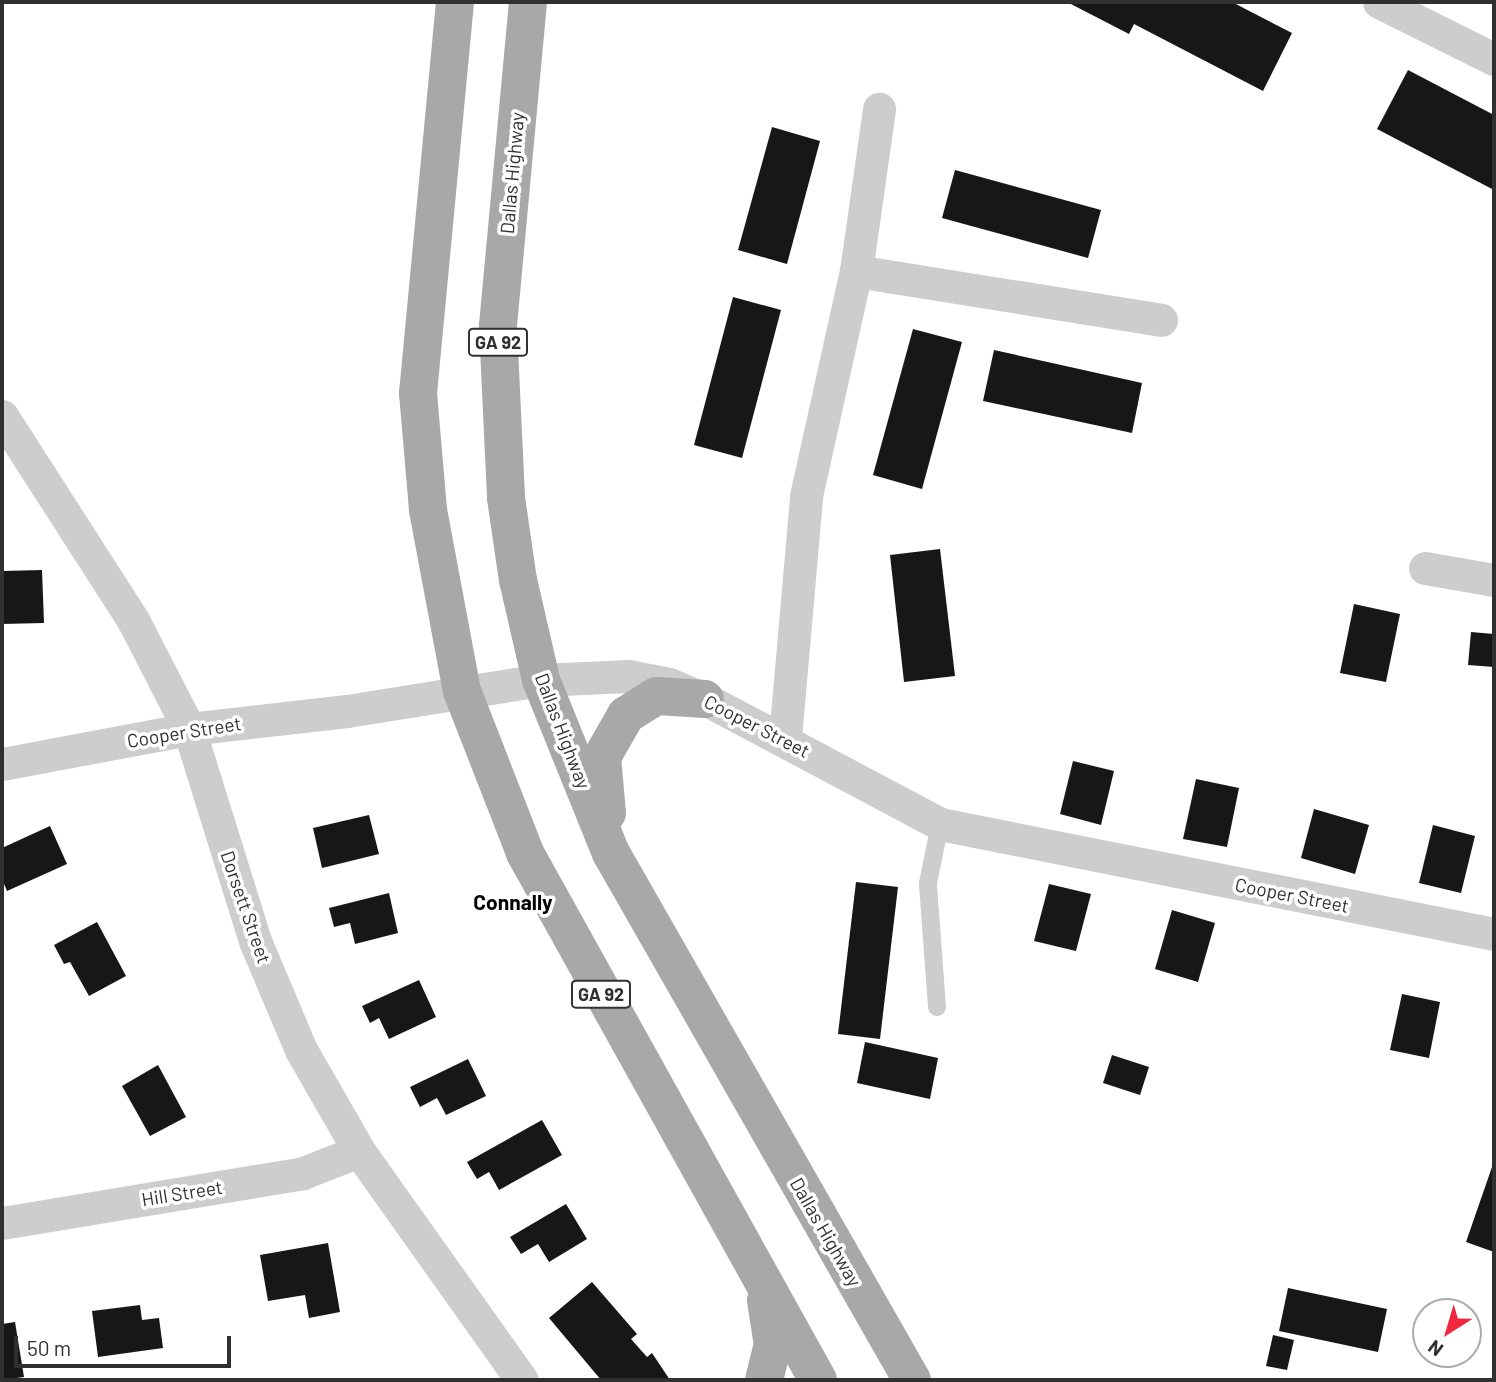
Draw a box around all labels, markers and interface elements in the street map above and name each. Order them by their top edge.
street label: Dallas Highway [495,111,529,235]
road number: GA 92 [466,328,530,356]
street label: Dallas Highway [530,670,596,792]
street label: Cooper Street [700,690,814,762]
street label: Cooper Street [125,712,243,752]
street label: Dorsett Street [216,848,276,966]
street label: Cooper Street [1233,873,1351,917]
district label: Connally [473,889,553,915]
road number: GA 92 [570,979,632,1009]
street label: Dallas Highway [786,1173,866,1291]
street label: Hill Street [140,1175,224,1211]
north arrow [1412,1298,1482,1368]
scale bar [18,1322,234,1366]
text: 50 m [27,1335,71,1360]
text: N [1423,1336,1447,1362]

